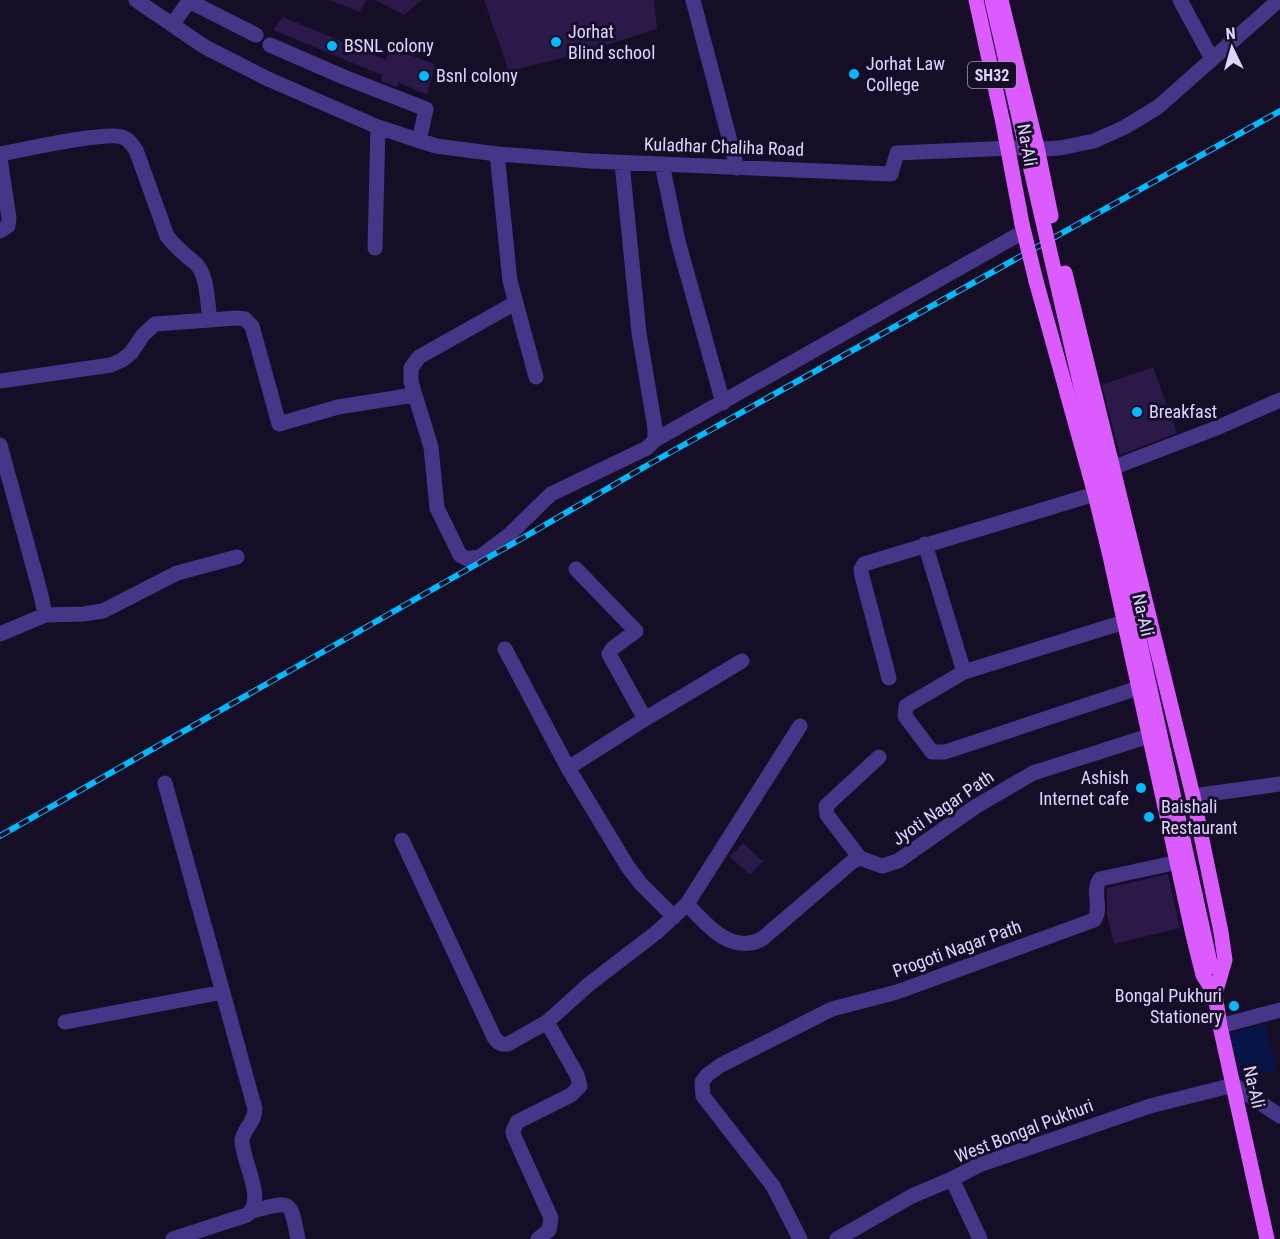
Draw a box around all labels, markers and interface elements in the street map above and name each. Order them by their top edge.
north arrow [1202,18,1262,78]
place label: Jorhat Blind school [568,21,655,63]
text: N [1225,24,1236,43]
place label: BSNL colony [344,35,434,56]
marker: Jorhat Blind school [549,35,563,49]
marker: BSNL colony [325,39,339,53]
place label: Jorhat Law College [866,53,945,95]
road number: SH32 [968,62,1016,88]
place label: Bsnl colony [436,65,518,86]
marker: Jorhat Law College [847,67,861,81]
marker: Bsnl colony [417,69,431,83]
street label: Na-Ali [1013,122,1042,168]
street label: Kuladhar Chaliha Road [644,133,804,160]
place label: Breakfast [1149,401,1217,422]
marker: Breakfast [1130,405,1144,419]
street label: Na-Ali [1128,592,1159,638]
street label: Jyoti Nagar Path [888,766,998,849]
place label: Ashish Internet cafe [1039,767,1129,809]
marker: Ashish Internet cafe [1134,781,1148,795]
place label: Baishali Restaurant [1161,796,1238,838]
marker: Baishali Restaurant [1142,810,1156,824]
street label: Progoti Nagar Path [890,916,1024,982]
place label: Bongal Pukhuri Stationery [1115,985,1222,1027]
marker: Bongal Pukhuri Stationery [1227,999,1241,1013]
street label: Na-Ali [1239,1064,1270,1110]
street label: West Bongal Pukhuri [952,1094,1096,1167]

